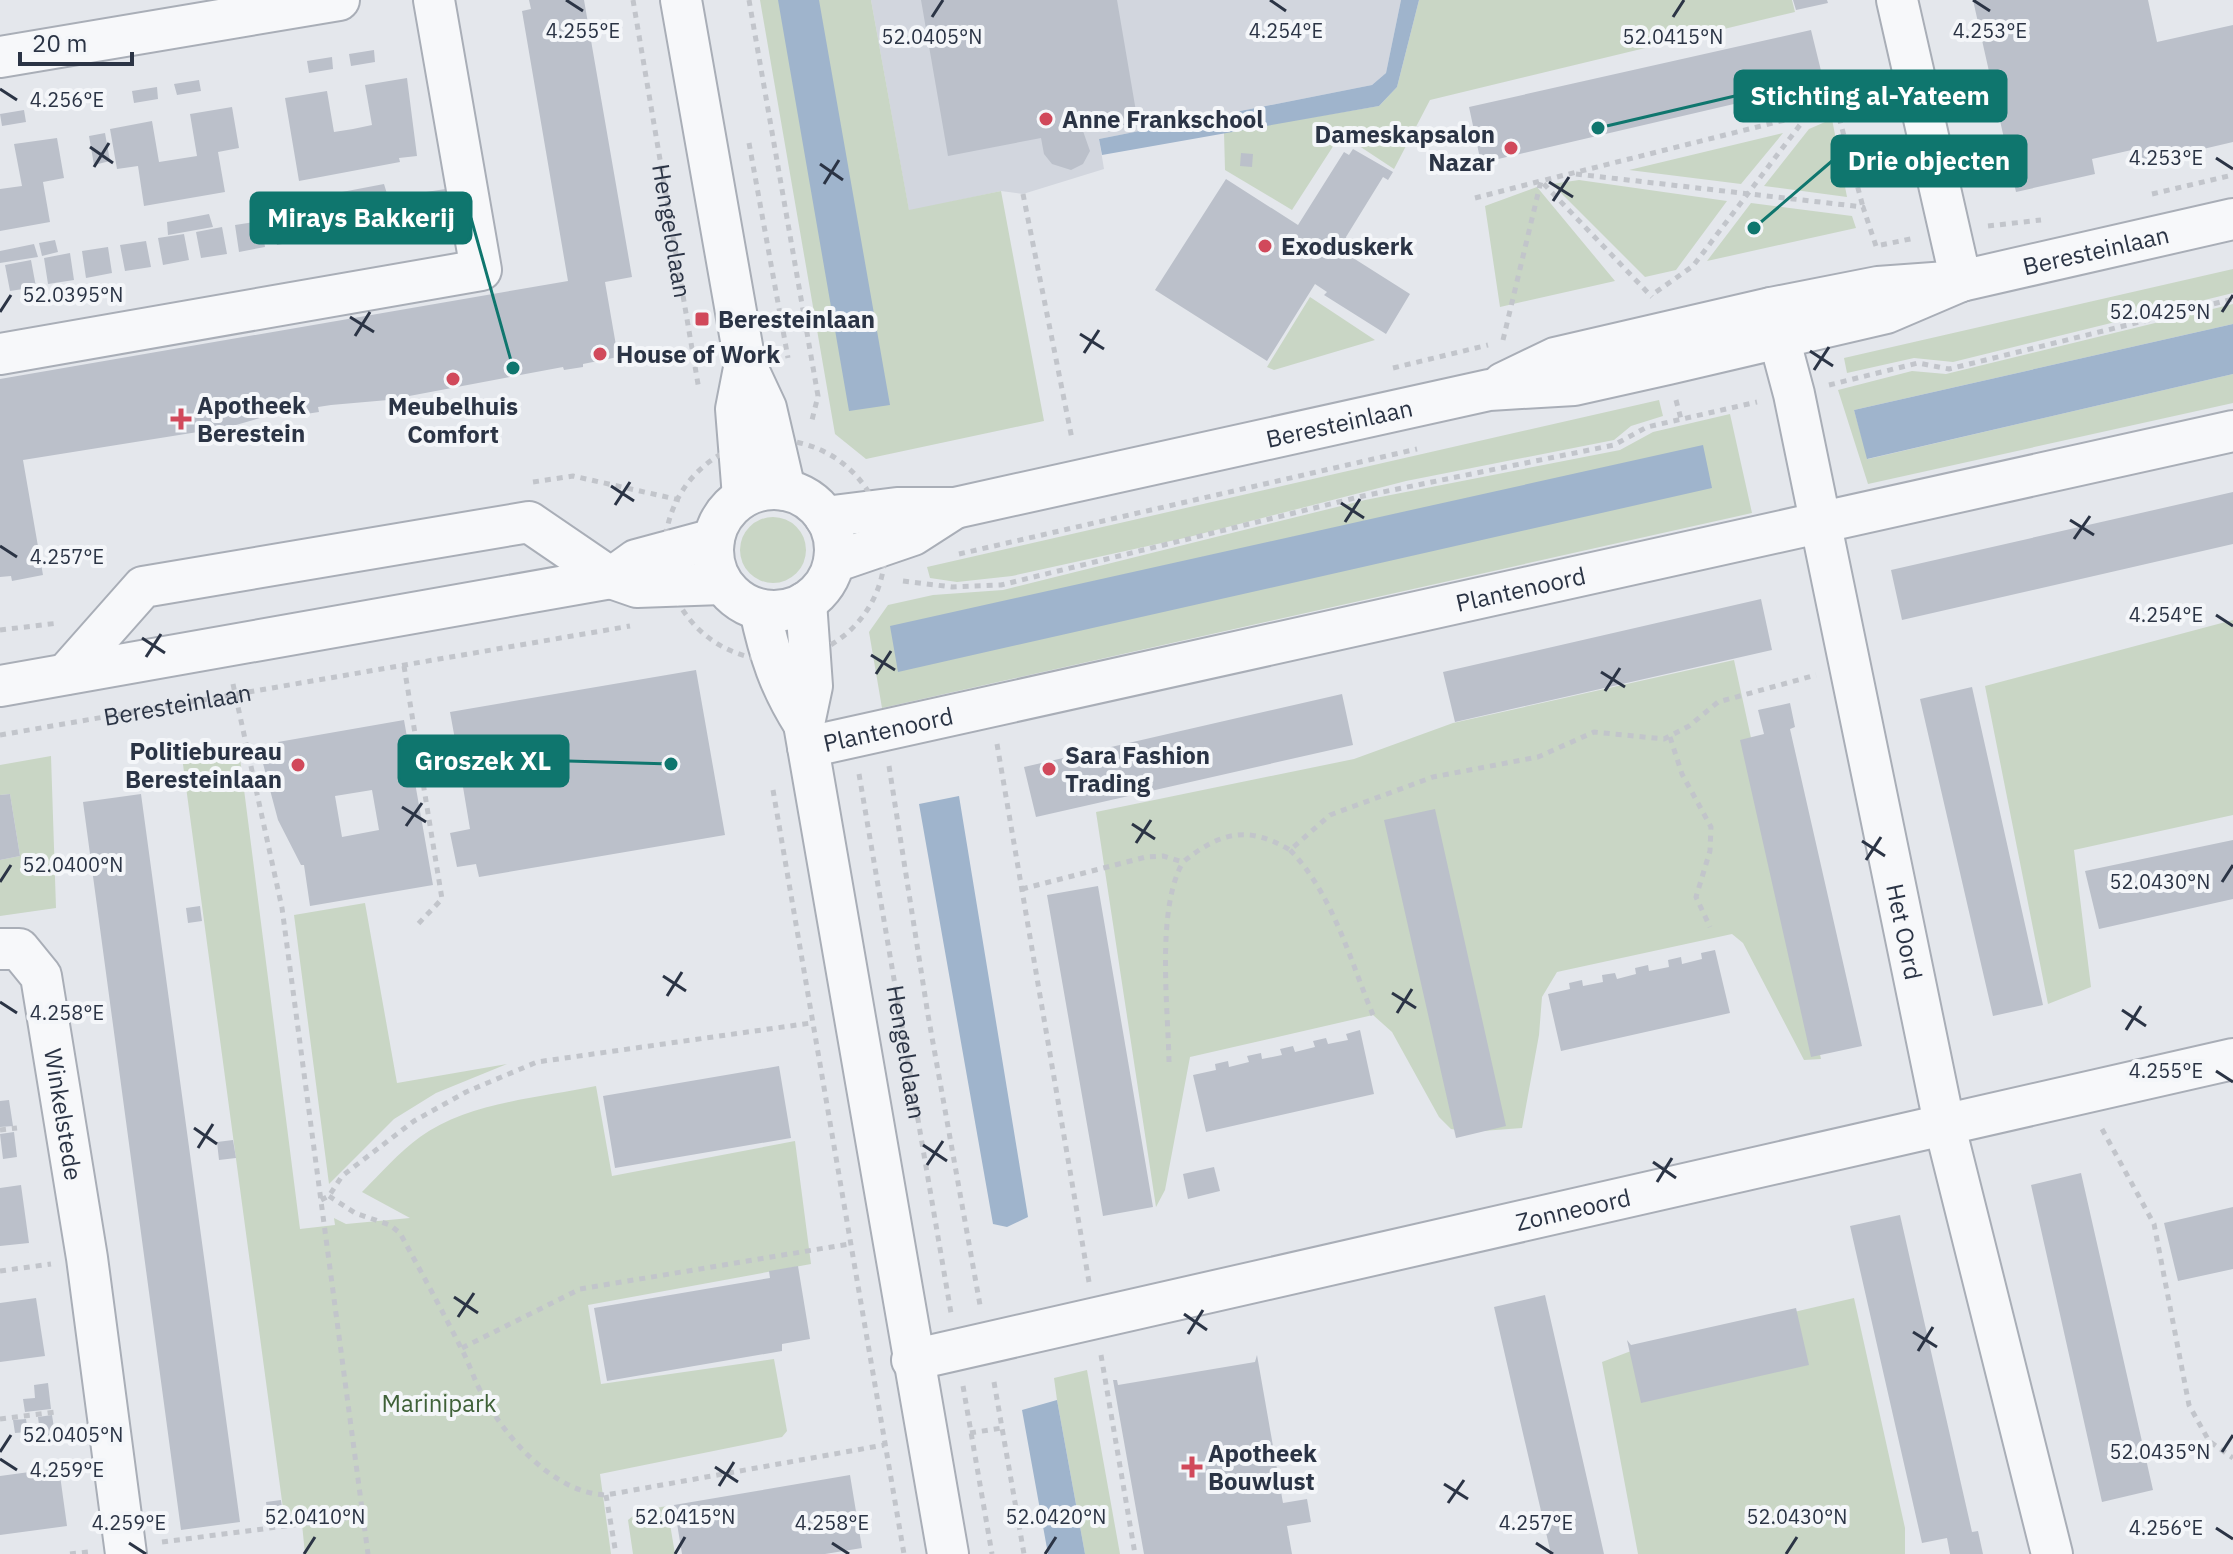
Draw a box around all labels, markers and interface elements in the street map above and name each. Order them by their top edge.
scale bar [20,16,132,66]
text: 4.255°E [546,17,620,44]
text: 4.254°E [1249,17,1323,44]
text: 4.253°E [1953,17,2027,44]
text: 52.0405°N [882,23,982,50]
text: 52.0415°N [1623,23,1723,50]
text: 20 m [32,27,87,59]
callout: Stichting al-Yateem [1735,71,2006,121]
text: Stichting al-Yateem [1750,78,1990,112]
text: 4.256°E [30,86,104,113]
place label: Anne Frankschool [1062,103,1264,135]
marker: Anne Frankschool [1037,110,1055,128]
place label: Dameskapsalon Nazar [1315,118,1495,178]
callout: Drie objecten [1832,136,2026,186]
marker: Dameskapsalon Nazar [1502,139,1520,157]
text: Drie objecten [1848,143,2010,177]
text: 4.253°E [2129,144,2203,171]
street label: Hengelolaan [645,161,699,300]
callout: Mirays Bakkerij [251,193,471,243]
text: Mirays Bakkerij [267,200,455,234]
street label: Beresteinlaan [2020,218,2172,282]
place label: Exoduskerk [1281,230,1414,262]
marker: Exoduskerk [1256,237,1274,255]
text: 52.0395°N [23,281,123,308]
text: 52.0425°N [2110,298,2210,325]
place label: Beresteinlaan [718,303,875,335]
marker: Beresteinlaan [693,310,711,328]
place label: House of Work [616,338,780,370]
marker: House of Work [591,345,609,363]
marker: Meubelhuis Comfort [444,370,462,388]
place label: Apotheek Berestein [197,389,306,449]
place label: Meubelhuis Comfort [388,390,518,450]
street label: Beresteinlaan [1263,391,1416,455]
marker: Apotheek Berestein [172,410,190,428]
text: 4.257°E [30,543,104,570]
street label: Plantenoord [1453,559,1589,619]
text: 4.254°E [2129,601,2203,628]
street label: Beresteinlaan [101,676,254,733]
street label: Plantenoord [820,699,956,759]
place label: Politiebureau Beresteinlaan [125,735,282,795]
callout: Groszek XL [399,736,568,786]
place label: Sara Fashion Trading [1065,739,1210,799]
text: Groszek XL [415,743,551,777]
marker: Politiebureau Beresteinlaan [289,756,307,774]
marker: Sara Fashion Trading [1040,760,1058,778]
text: 52.0400°N [23,851,123,878]
text: 52.0430°N [2110,868,2210,895]
street label: Het Oord [1879,881,1930,983]
street label: Hengelolaan [879,983,934,1121]
text: 4.258°E [30,999,104,1026]
street label: Winkelstede [37,1046,90,1183]
text: 4.255°E [2129,1057,2203,1084]
street label: Zonneoord [1512,1181,1634,1238]
park label: Marinipark [382,1387,497,1419]
text: 52.0405°N [23,1421,123,1448]
place label: Apotheek Bouwlust [1208,1437,1317,1497]
text: 52.0435°N [2110,1438,2210,1465]
text: 4.259°E [30,1456,104,1483]
marker: Apotheek Bouwlust [1183,1458,1201,1476]
text: 52.0410°N [265,1503,365,1530]
text: 52.0415°N [635,1503,735,1530]
text: 52.0420°N [1006,1503,1106,1530]
text: 52.0430°N [1747,1503,1847,1530]
text: 4.259°E [92,1509,166,1536]
text: 4.258°E [795,1509,869,1536]
text: 4.257°E [1499,1509,1573,1536]
text: 4.256°E [2129,1514,2203,1541]

